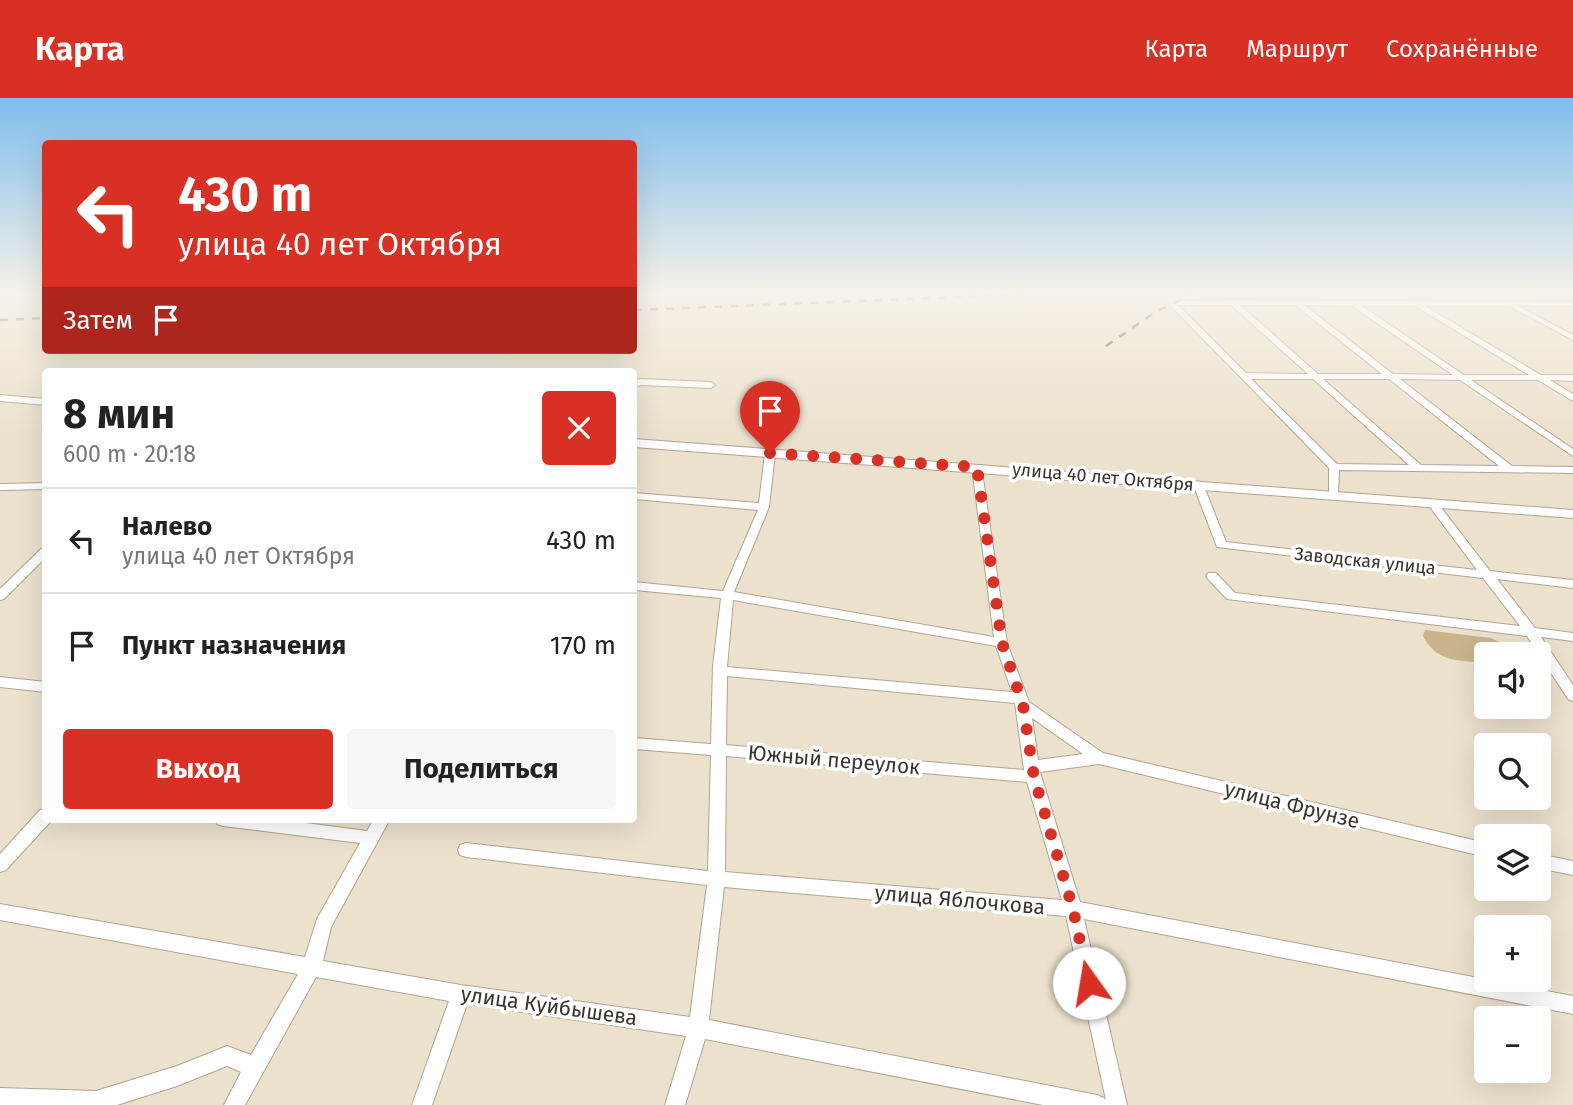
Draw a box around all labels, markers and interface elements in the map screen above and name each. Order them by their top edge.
text: Карта [35,29,125,69]
text: Карта [1145,35,1208,63]
text: Маршрут [1246,35,1348,63]
text: Сохранённые [1386,35,1538,63]
text: 430 m [178,165,312,224]
icon: left [63,168,154,259]
text: улица 40 лет Октября [178,225,502,263]
icon: arrive [147,301,185,339]
text: Затем [63,305,133,336]
pin [740,381,800,453]
text: 8 мин [63,389,175,439]
button: close [542,391,616,465]
icon: arrive [751,392,789,430]
text: 600 m · 20:18 [63,440,196,468]
street label: улица 40 лет Октября [1011,458,1195,496]
text: Налево [122,511,212,542]
icon: left [63,522,101,560]
text: 430 m [546,525,616,556]
text: улица 40 лет Октября [122,542,355,570]
street label: Заводская улица [1293,543,1437,579]
icon: arrive [63,627,101,665]
text: Пункт назначения [122,630,346,661]
text: 170 m [550,630,616,661]
map controls [1474,642,1551,1083]
button: sound [1474,642,1551,719]
button: Выход [63,729,333,809]
button: Поделиться [347,729,616,809]
button: search [1474,733,1551,810]
street label: Южный переулок [747,740,921,780]
street label: улица Фрунзе [1222,776,1362,834]
button: layers [1474,824,1551,901]
street label: улица Яблочкова [874,880,1046,920]
button: + [1474,915,1551,992]
position arrow [1052,946,1126,1020]
street label: улица Куйбышева [459,981,639,1031]
button: − [1474,1006,1551,1083]

